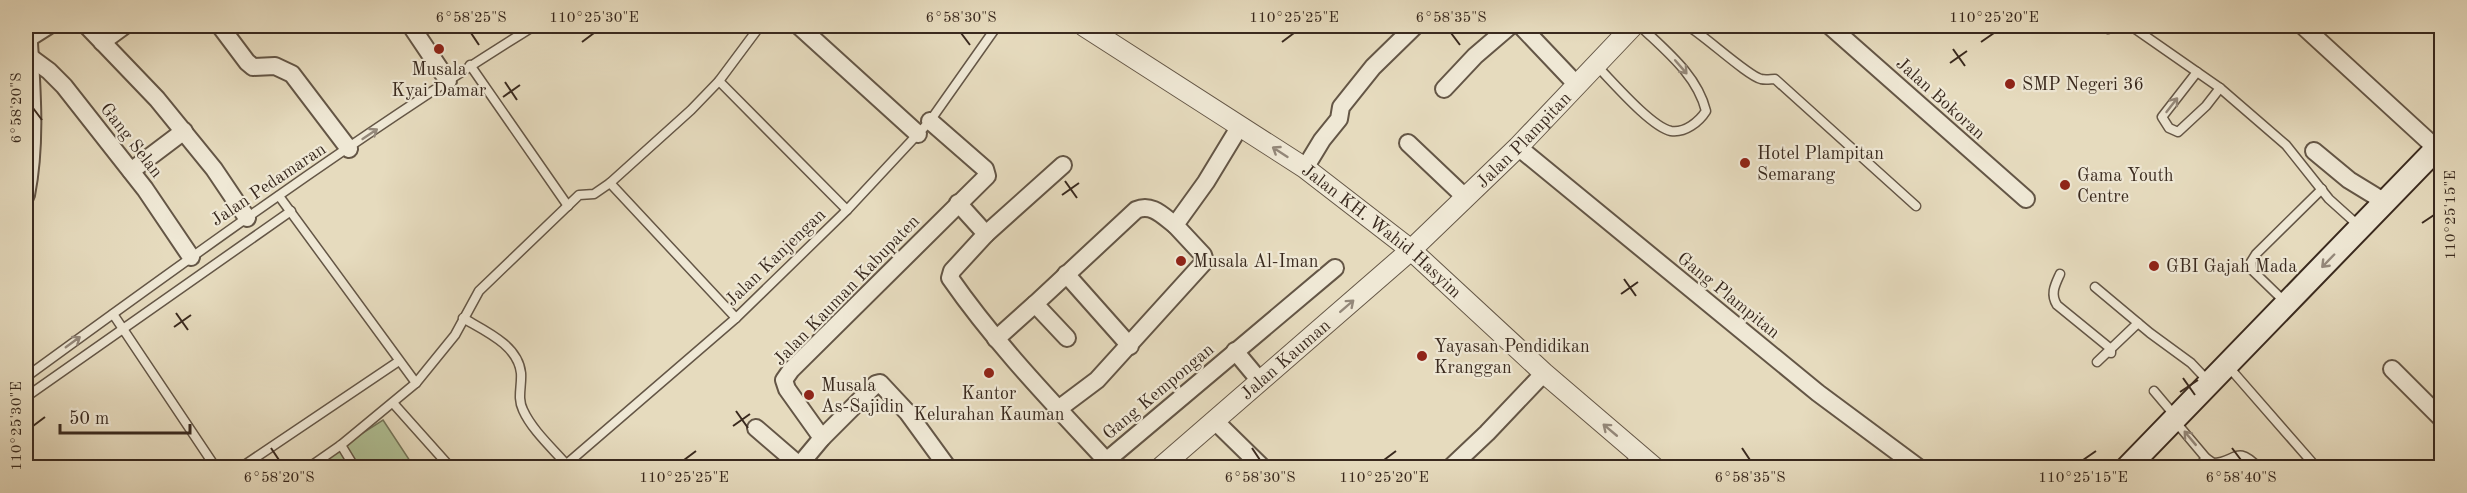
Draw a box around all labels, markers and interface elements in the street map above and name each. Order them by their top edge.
text: 6°58'25"S [435,11,507,26]
text: 110°25'30"E [549,11,639,26]
text: 6°58'30"S [925,11,997,26]
text: 110°25'25"E [1249,11,1339,26]
text: 6°58'35"S [1415,11,1487,26]
text: 110°25'20"E [1949,11,2039,26]
marker: Musala Kyai Damar [432,42,446,56]
street label: Jalan Bokoran [1892,54,1988,143]
one-way arrow [1675,59,1688,75]
place label: Musala Kyai Damar [392,61,487,100]
text: 6°58'20"S [10,72,25,144]
place label: SMP Negeri 36 [2022,76,2144,94]
marker: SMP Negeri 36 [2003,77,2017,91]
street label: Jalan Plampitan [1473,89,1575,192]
one-way arrow [2165,97,2178,113]
street label: Gang Selan [97,100,166,182]
one-way arrow [361,128,378,140]
street label: Jalan Pedamaran [208,140,329,230]
place label: Hotel Plampitan Semarang [1757,145,1884,184]
one-way arrow [1272,146,1289,158]
marker: Hotel Plampitan Semarang [1738,156,1752,170]
street label: Jalan KH. Wahid Hasyim [1298,161,1465,302]
place label: Gama Youth Centre [2077,167,2174,206]
text: 110°25'15"E [2444,170,2459,260]
marker: Gama Youth Centre [2058,178,2072,192]
street label: Jalan Kanjengan [722,205,829,310]
street label: Jalan Kauman Kabupaten [770,212,923,369]
street label: Gang Plampitan [1674,249,1783,343]
place label: Musala Al-Iman [1193,253,1319,271]
one-way arrow [2320,253,2335,268]
marker: Musala Al-Iman [1174,254,1188,268]
place label: GBI Gajah Mada [2166,258,2297,276]
marker: GBI Gajah Mada [2147,259,2161,273]
one-way arrow [1339,299,1355,312]
street label: Jalan Kauman [1238,316,1334,404]
one-way arrow [64,336,80,349]
place label: Yayasan Pendidikan Kranggan [1434,338,1590,377]
street label: Gang Kempongan [1100,340,1218,443]
marker: Yayasan Pendidikan Kranggan [1415,349,1429,363]
marker: Kantor Kelurahan Kauman [982,366,996,380]
place label: Musala As-Sajidin [821,377,904,416]
text: 110°25'30"E [10,381,25,471]
place label: Kantor Kelurahan Kauman [913,385,1065,424]
marker: Musala As-Sajidin [802,388,816,402]
scale bar [60,397,190,435]
text: 50 m [69,410,109,428]
one-way arrow [1602,423,1618,436]
one-way arrow [2184,430,2197,446]
text: 6°58'20"S [243,471,315,486]
text: 110°25'25"E [639,471,729,486]
text: 6°58'30"S [1224,471,1296,486]
text: 110°25'20"E [1339,471,1429,486]
text: 6°58'35"S [1714,471,1786,486]
text: 110°25'15"E [2038,471,2128,486]
text: 6°58'40"S [2205,471,2277,486]

